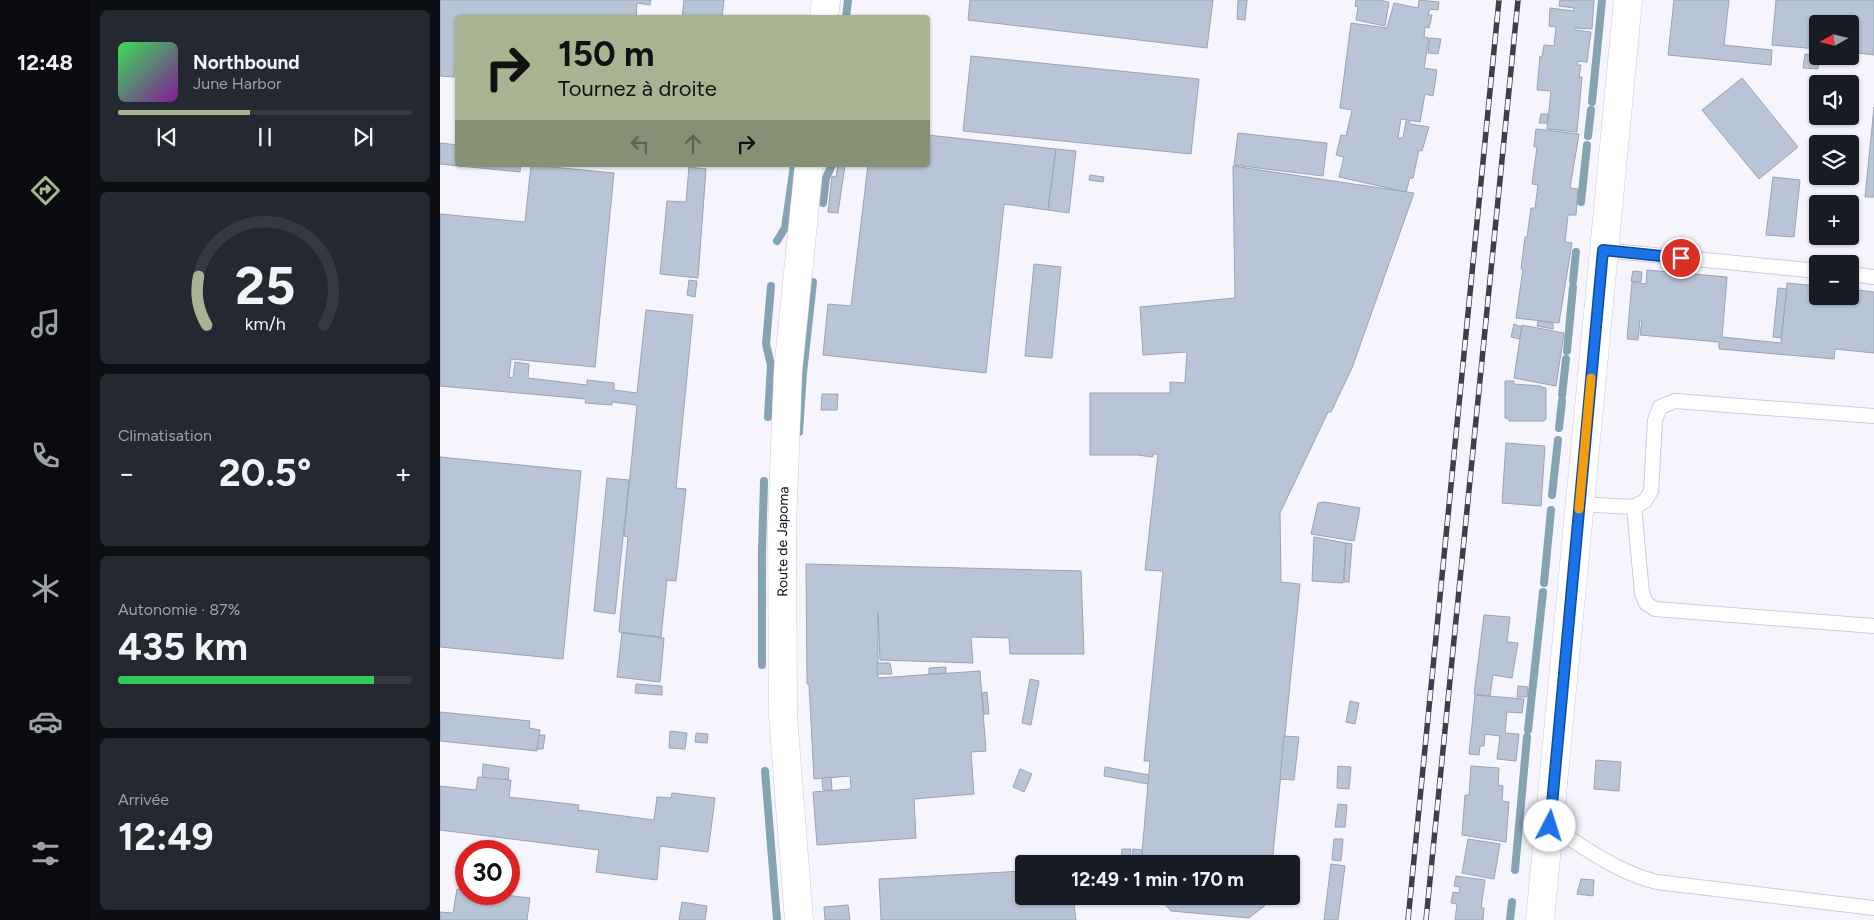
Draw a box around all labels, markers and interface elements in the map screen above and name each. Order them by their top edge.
north arrow [1809,15,1859,65]
map controls [1809,15,1859,305]
text: 150 m [558,33,655,75]
icon: right [475,35,540,100]
text: 12:48 [17,49,73,76]
text: Northbound [193,51,300,74]
text: June Harbor [193,74,281,93]
text: Tournez à droite [558,75,717,102]
button: sound [1809,75,1859,125]
icon: previous [153,123,181,151]
icon: pause [251,123,279,151]
icon: next [349,123,377,151]
icon: left [626,130,654,158]
icon: ahead [679,130,707,158]
icon: right [732,130,760,158]
button: layers [1809,135,1859,185]
icon: directions [28,173,63,208]
button: + [1809,195,1859,245]
pin [1660,237,1702,279]
icon: arrive [1667,244,1695,272]
text: 25 [235,255,295,317]
button: − [1809,255,1859,305]
icon: music [28,306,63,341]
text: km/h [245,313,285,334]
text: Climatisation [118,426,212,445]
icon: phone [28,438,63,473]
text: 20.5° [219,450,311,496]
text: − [118,456,135,490]
text: + [395,456,412,490]
street label: Route de Japoma [773,486,792,597]
icon: climate [28,571,63,606]
text: Autonomie · 87% [118,600,240,619]
text: 435 km [118,624,248,670]
icon: car [28,704,63,739]
text: Arrivée [118,790,169,809]
position arrow [1523,799,1575,851]
text: 12:49 [118,814,214,860]
icon: filters [28,836,63,871]
speed limit sign: 30 [455,840,520,905]
text: 12:49 · 1 min · 170 m [1071,868,1244,891]

